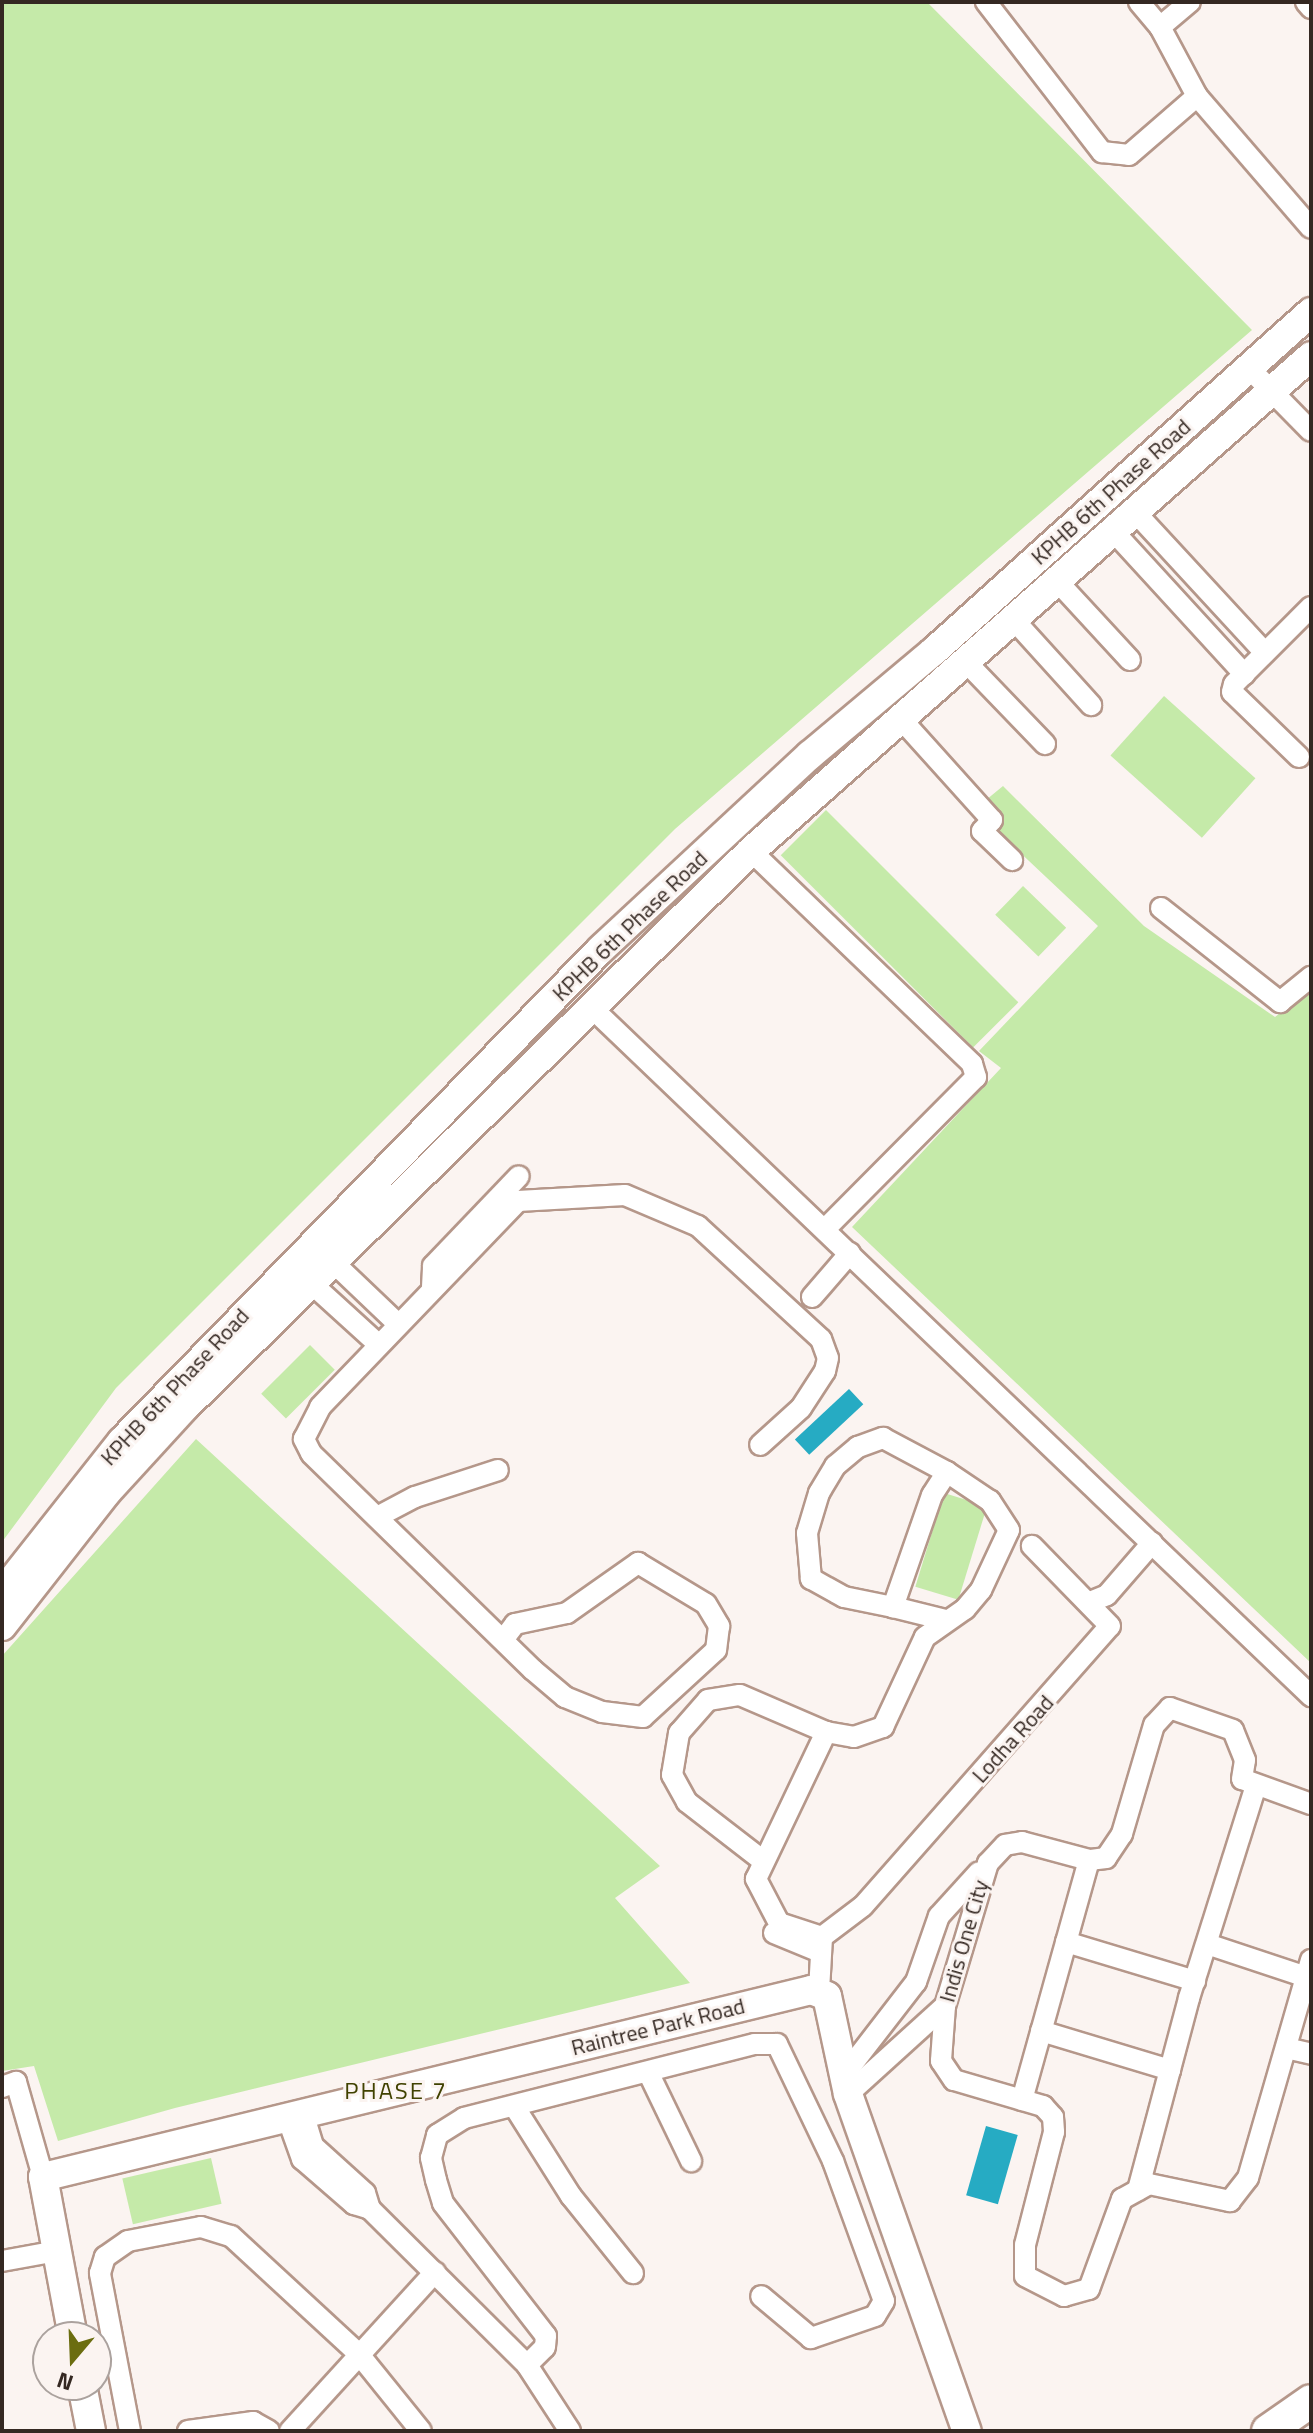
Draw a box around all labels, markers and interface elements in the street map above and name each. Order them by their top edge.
street label: KPHB 6th Phase Road [1026,414,1196,570]
street label: KPHB 6th Phase Road [547,845,713,1007]
street label: KPHB 6th Phase Road [95,1303,255,1471]
street label: Lodha Road [967,1690,1059,1788]
street label: Indis One City [934,1877,994,2005]
street label: Raintree Park Road [569,1993,747,2061]
district label: PHASE 7 [344,2077,448,2105]
north arrow [32,2321,112,2401]
text: N [52,2363,78,2400]

